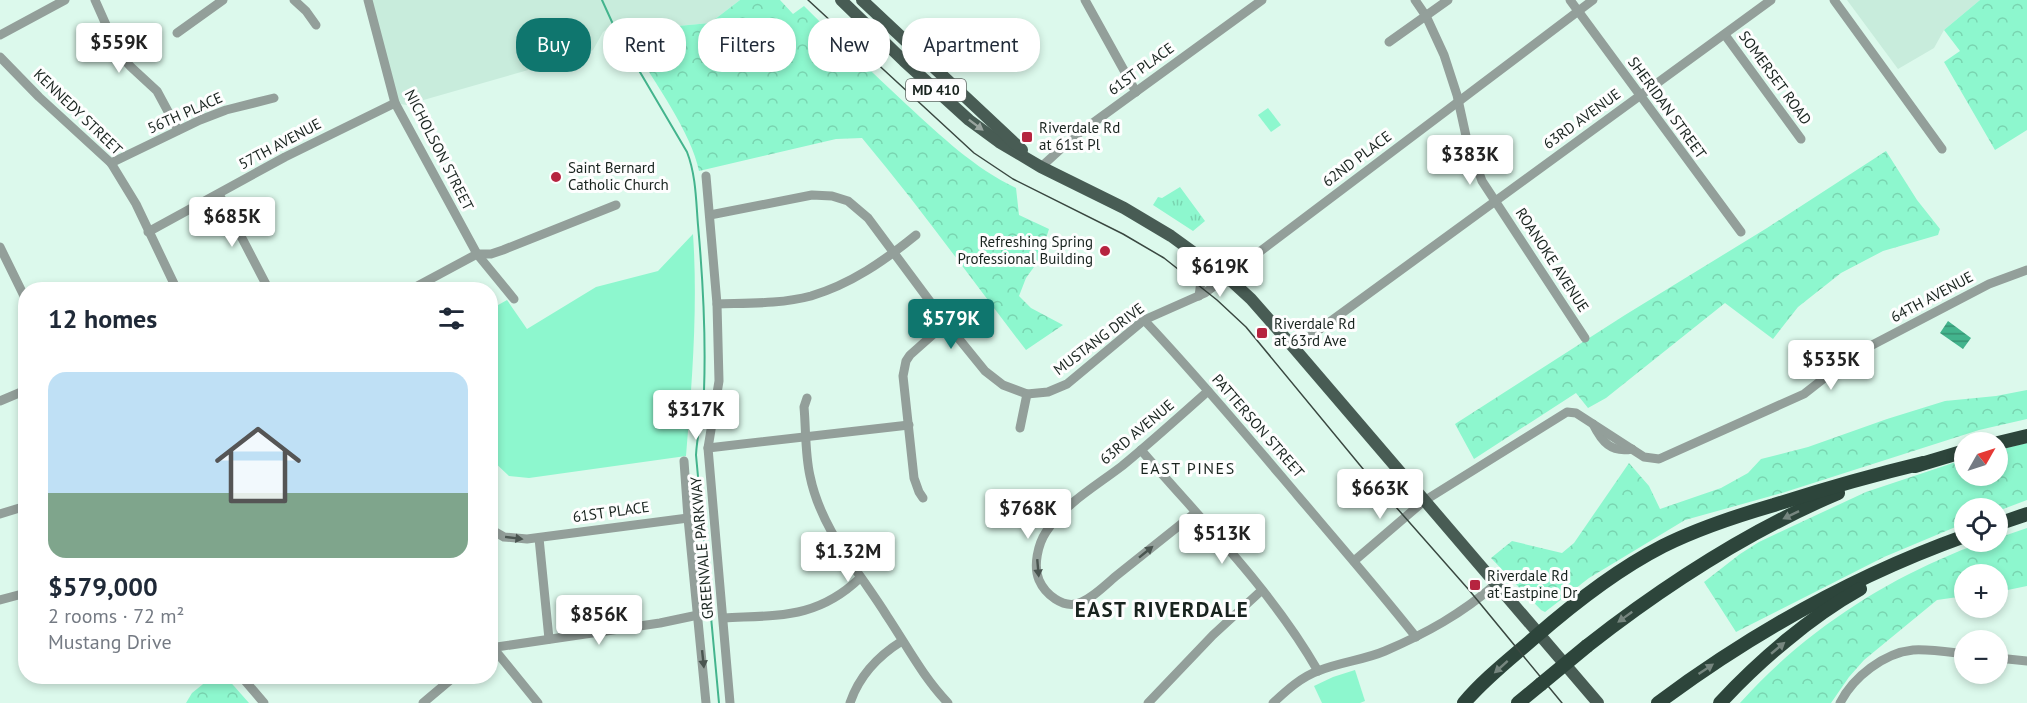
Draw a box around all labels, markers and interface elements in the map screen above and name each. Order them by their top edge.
chip: Buy [516,18,591,72]
chip: Rent [603,18,686,72]
chip: Filters [698,18,796,72]
chip: New [808,18,890,72]
chip: Apartment [902,18,1040,72]
pin: $559K [77,23,161,74]
street label: SOMERSET ROAD [1735,27,1816,128]
text: $559K [90,29,148,55]
street label: 61ST PLACE [1104,38,1178,99]
street label: SHERIDAN STREET [1624,53,1711,163]
street label: KENNEDY STREET [30,64,127,159]
road number: MD 410 [906,79,966,101]
street label: 63RD AVENUE [1539,84,1624,153]
street label: NICHOLSON STREET [401,86,478,214]
street label: 56TH PLACE [144,88,225,137]
street label: 57TH AVENUE [235,114,324,173]
place label: Riverdale Rd at 61st Pl [1039,118,1120,154]
one-way arrow [968,119,984,131]
street label: 62ND PLACE [1318,126,1395,191]
marker: Riverdale Rd at 61st Pl [1020,130,1034,144]
pin: $383K [1428,135,1512,186]
text: $383K [1441,141,1499,167]
place label: Saint Bernard Catholic Church [568,158,669,194]
marker: Saint Bernard Catholic Church [549,170,563,184]
pin: $685K [190,197,274,248]
text: $685K [203,203,261,229]
street label: ROANOKE AVENUE [1512,204,1593,315]
place label: Refreshing Spring Professional Building [958,232,1093,268]
marker: Refreshing Spring Professional Building [1098,244,1112,258]
pin: $619K [1178,247,1262,298]
text: $619K [1191,253,1249,279]
street label: 64TH AVENUE [1887,267,1976,326]
street label: MUSTANG DRIVE [1050,298,1148,379]
pin: $579K [909,299,993,350]
text: 12 homes [48,302,157,335]
icon: filters [435,302,468,335]
text: $579K [922,305,980,331]
place label: Riverdale Rd at 63rd Ave [1274,314,1355,350]
marker: Riverdale Rd at 63rd Ave [1255,326,1269,340]
pin: $535K [1789,340,1873,391]
text: $535K [1802,346,1860,372]
street label: PATTERSON STREET [1208,370,1309,482]
pin: $317K [654,390,738,441]
street label: 63RD AVENUE [1096,395,1178,468]
text: $317K [667,396,725,422]
icon: home [204,411,312,519]
north arrow [1954,432,2008,486]
map controls [1954,432,2008,684]
district label: EAST PINES [1140,458,1236,478]
pin: $663K [1338,469,1422,520]
street label: GREENVALE PARKWAY [686,475,717,620]
text: $663K [1351,475,1409,501]
pin: $768K [986,489,1070,540]
text: $768K [999,495,1057,521]
street label: 61ST PLACE [571,497,651,526]
button: locate [1954,498,2008,552]
one-way arrow [1782,510,1799,519]
pin: $513K [1180,514,1264,565]
text: $513K [1193,520,1251,546]
pin: $1.32M [799,532,897,583]
one-way arrow [505,533,524,543]
text: $1.32M [815,538,881,564]
one-way arrow [1138,546,1154,559]
one-way arrow [1033,559,1043,578]
button: + [1954,564,2008,618]
place label: Riverdale Rd at Eastpine Dr [1487,566,1577,602]
text: $579,000 [48,570,158,603]
marker: Riverdale Rd at Eastpine Dr [1468,578,1482,592]
pin: $856K [557,595,641,646]
district label: EAST RIVERDALE [1075,596,1249,623]
text: $856K [570,601,628,627]
text: 2 rooms · 72 m² [48,603,184,629]
one-way arrow [1617,611,1633,623]
text: Mustang Drive [48,629,172,655]
button: − [1954,630,2008,684]
one-way arrow [1770,642,1786,655]
one-way arrow [698,650,708,669]
one-way arrow [1493,660,1508,674]
one-way arrow [1697,663,1713,675]

